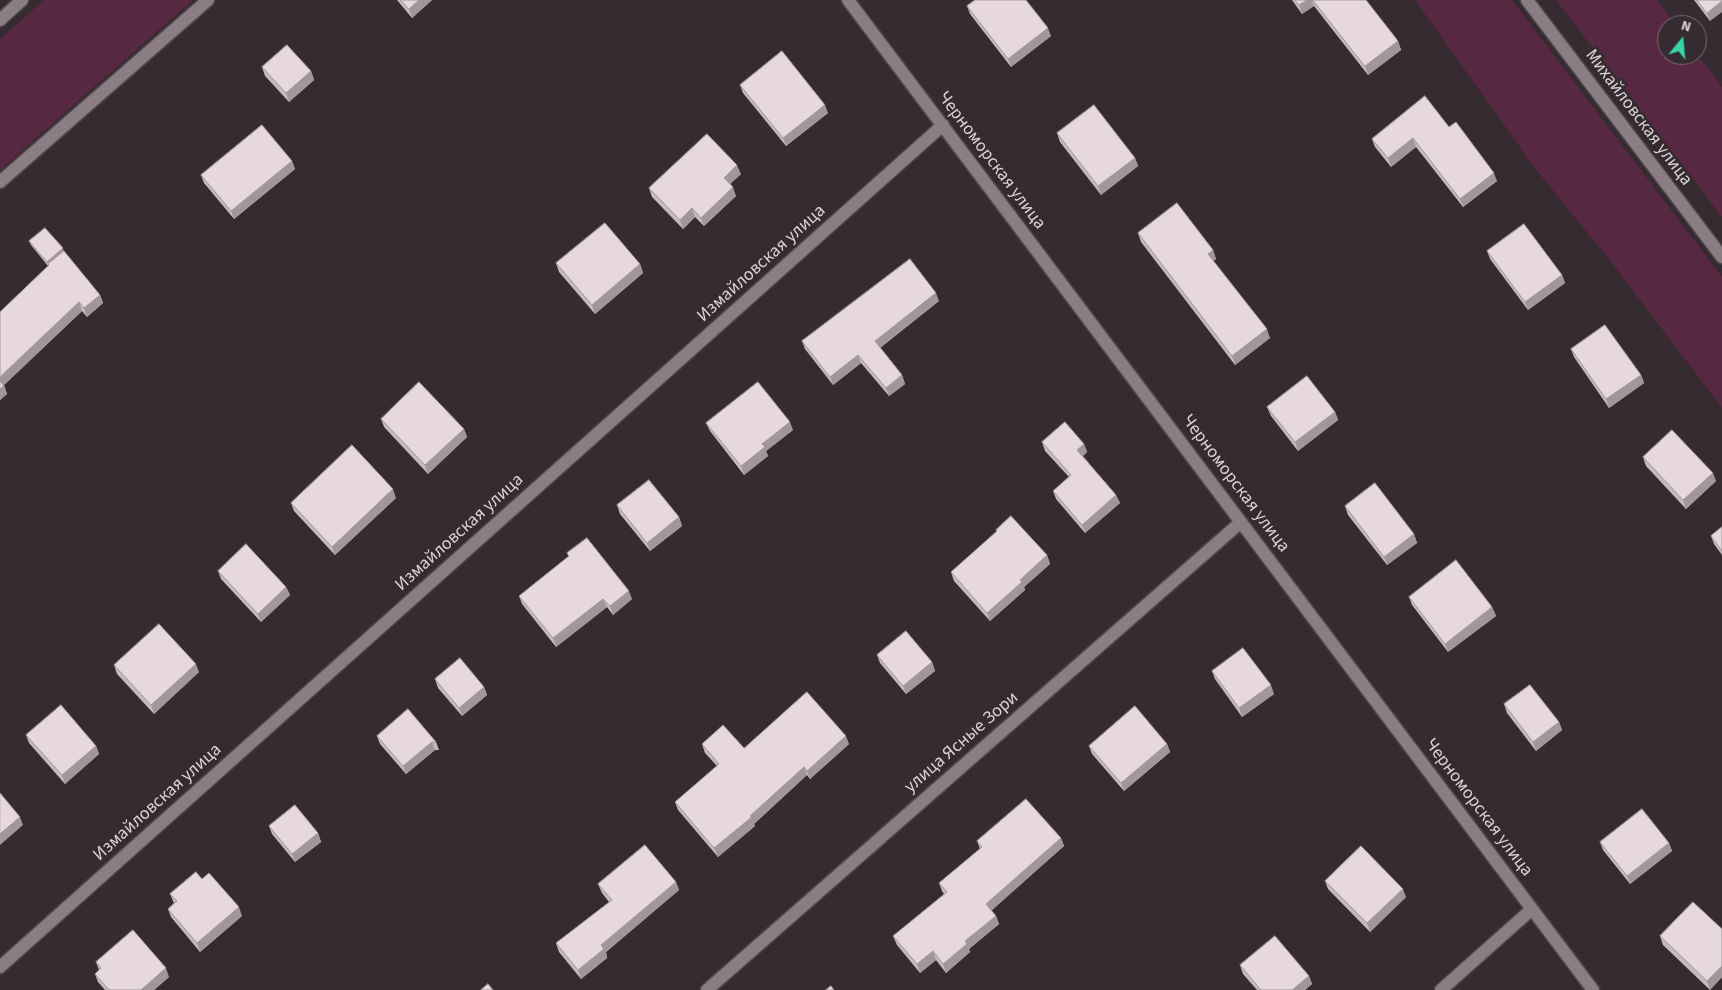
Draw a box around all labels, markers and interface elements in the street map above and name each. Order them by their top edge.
north arrow [1657,15,1707,65]
text: N [1679,16,1693,38]
street label: Михайловская улица [1580,46,1696,190]
street label: Черноморская улица [932,88,1050,234]
street label: Измайловская улица [693,201,831,327]
street label: Черноморская улица [1176,411,1294,557]
street label: Измайловская улица [391,470,529,596]
street label: улица Ясные Зори [901,688,1023,798]
street label: Черноморская улица [1419,735,1537,881]
street label: Измайловская улица [89,740,227,866]

